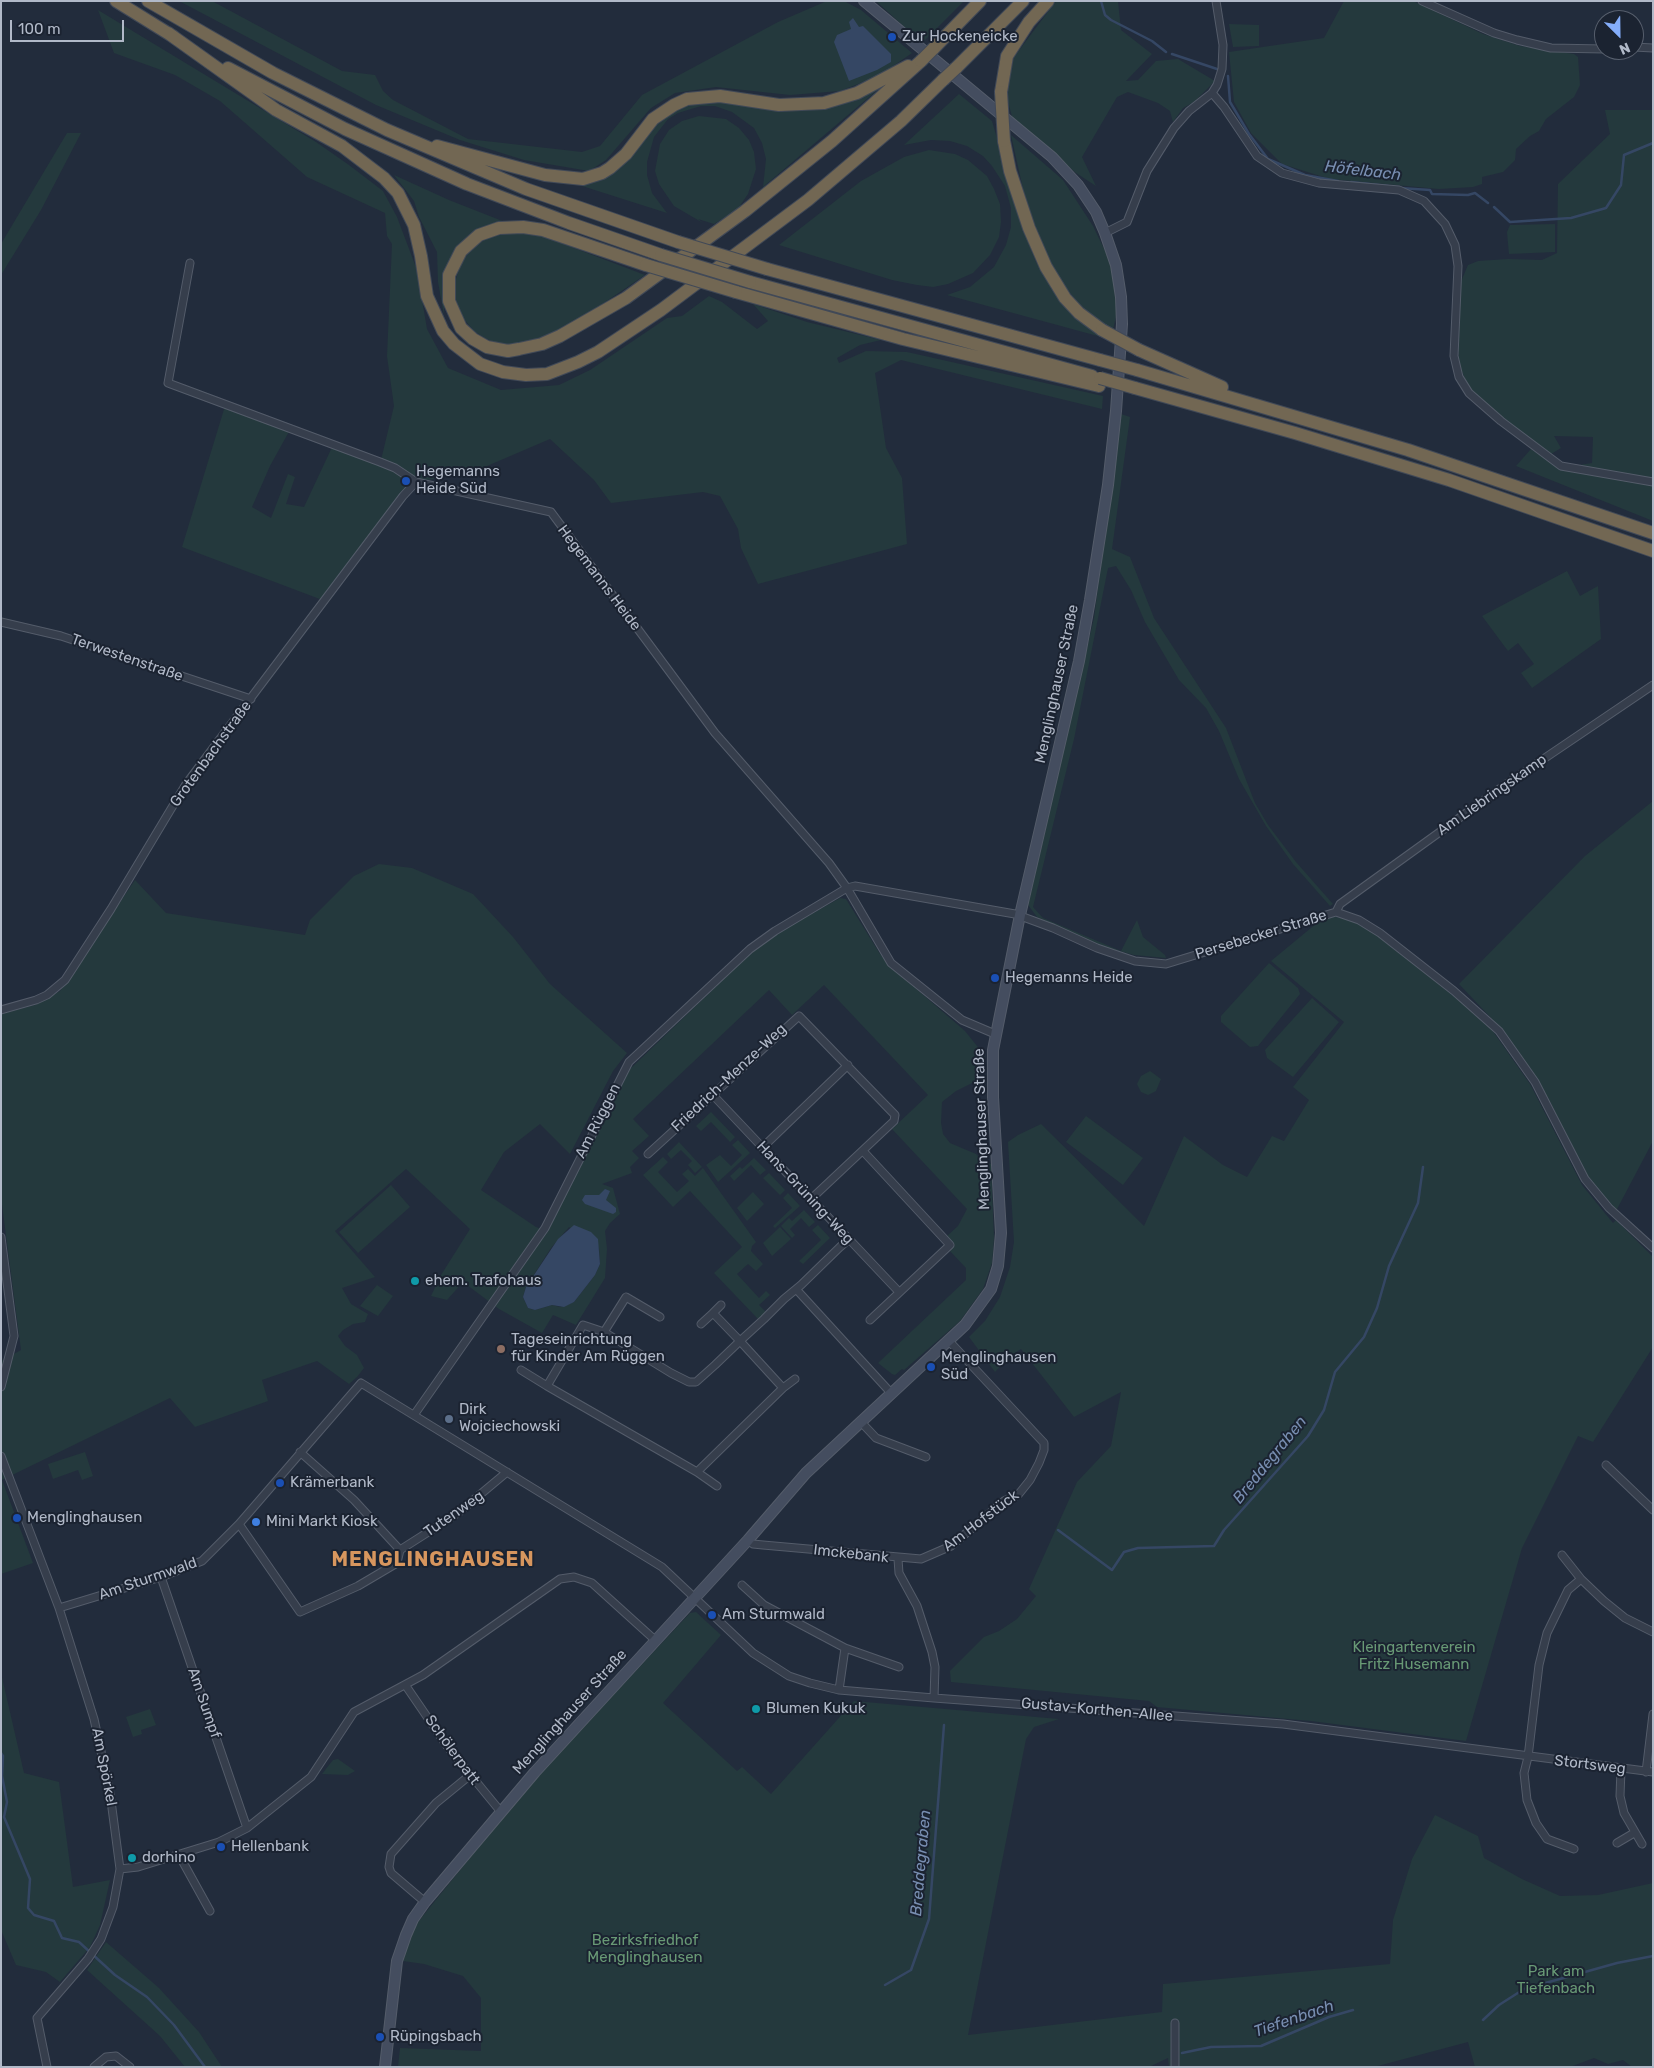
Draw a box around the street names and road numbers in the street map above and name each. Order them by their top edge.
street label: Hegemanns Heide [553,522,645,634]
street label: Menglinghauser Straße [1031,603,1083,765]
street label: Terwestenstraße [69,630,185,686]
street label: Grotenbachstraße [166,697,256,811]
street label: Am Liebringskamp [1434,750,1550,840]
street label: Persebecker Straße [1193,906,1329,964]
street label: Friedrich-Menze-Weg [668,1020,790,1136]
street label: Menglinghauser Straße [970,1048,994,1210]
street label: Am Rüggen [572,1081,624,1161]
street label: Hans-Grüning-Weg [753,1138,857,1248]
street label: Tutenweg [421,1487,487,1541]
street label: Am Hofstück [939,1487,1023,1555]
street label: Imckebank [813,1541,889,1567]
street label: Am Sturmwald [96,1554,200,1604]
street label: Menglinghauser Straße [509,1646,631,1778]
street label: Am Sumpf [184,1665,224,1741]
street label: Gustav-Korthen-Allee [1020,1694,1174,1726]
street label: Schölerpatt [421,1712,483,1788]
street label: Am Spörkel [88,1726,120,1808]
street label: Stortsweg [1553,1752,1627,1778]

